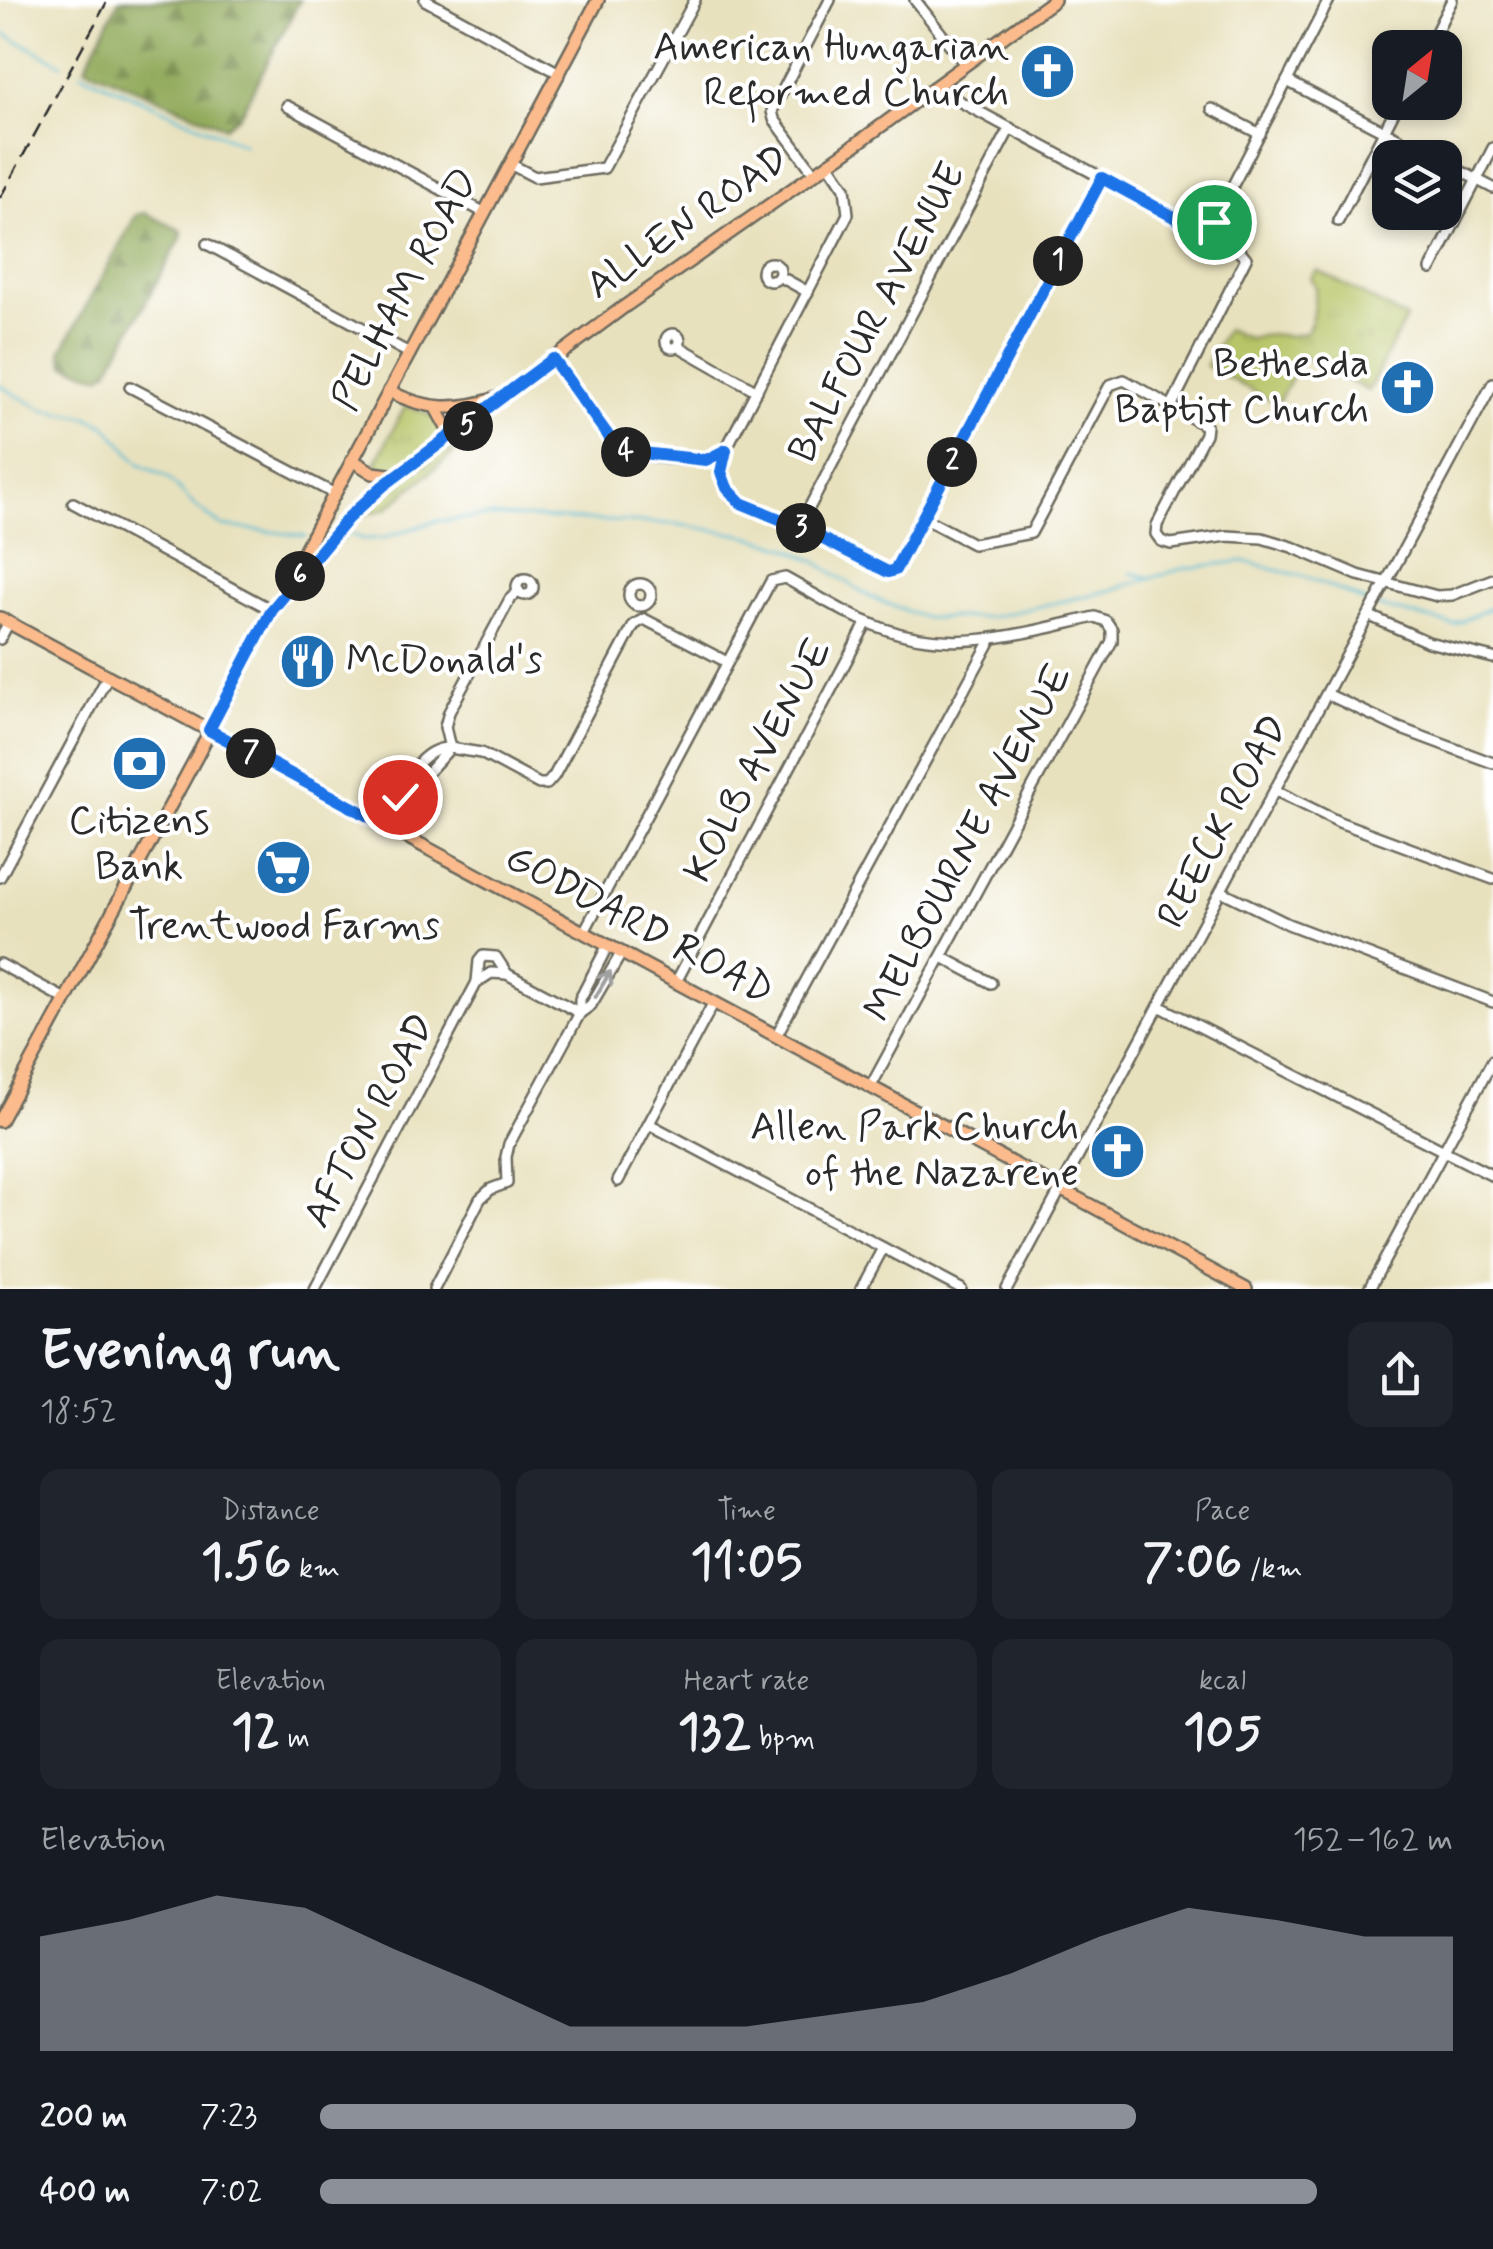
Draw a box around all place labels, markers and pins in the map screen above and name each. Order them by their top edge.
place label: American Hungarian Reformed Church [653,22,1009,123]
church icon: American Hungarian Reformed Church [1018,41,1078,101]
pin [1172,180,1257,265]
pin: 1 [1033,236,1083,286]
place label: Bethesda Baptist Church [1115,339,1369,437]
church icon: Bethesda Baptist Church [1378,358,1438,418]
pin: 5 [443,401,493,451]
pin: 4 [601,427,651,477]
pin: 2 [927,437,977,487]
pin: 3 [776,503,826,553]
pin: 6 [275,551,325,601]
restaurant icon: McDonald's [277,631,337,691]
place label: McDonald's [346,635,542,687]
pin: 7 [226,728,276,778]
bank icon: Citizens Bank [109,733,169,793]
pin [358,755,443,840]
place label: Citizens Bank [68,796,210,894]
supermarket icon: Trentwood Farms [254,838,314,898]
place label: Trentwood Farms [128,901,440,953]
place label: Allen Park Church of the Nazarene [750,1102,1079,1200]
church icon: Allen Park Church of the Nazarene [1088,1121,1148,1181]

